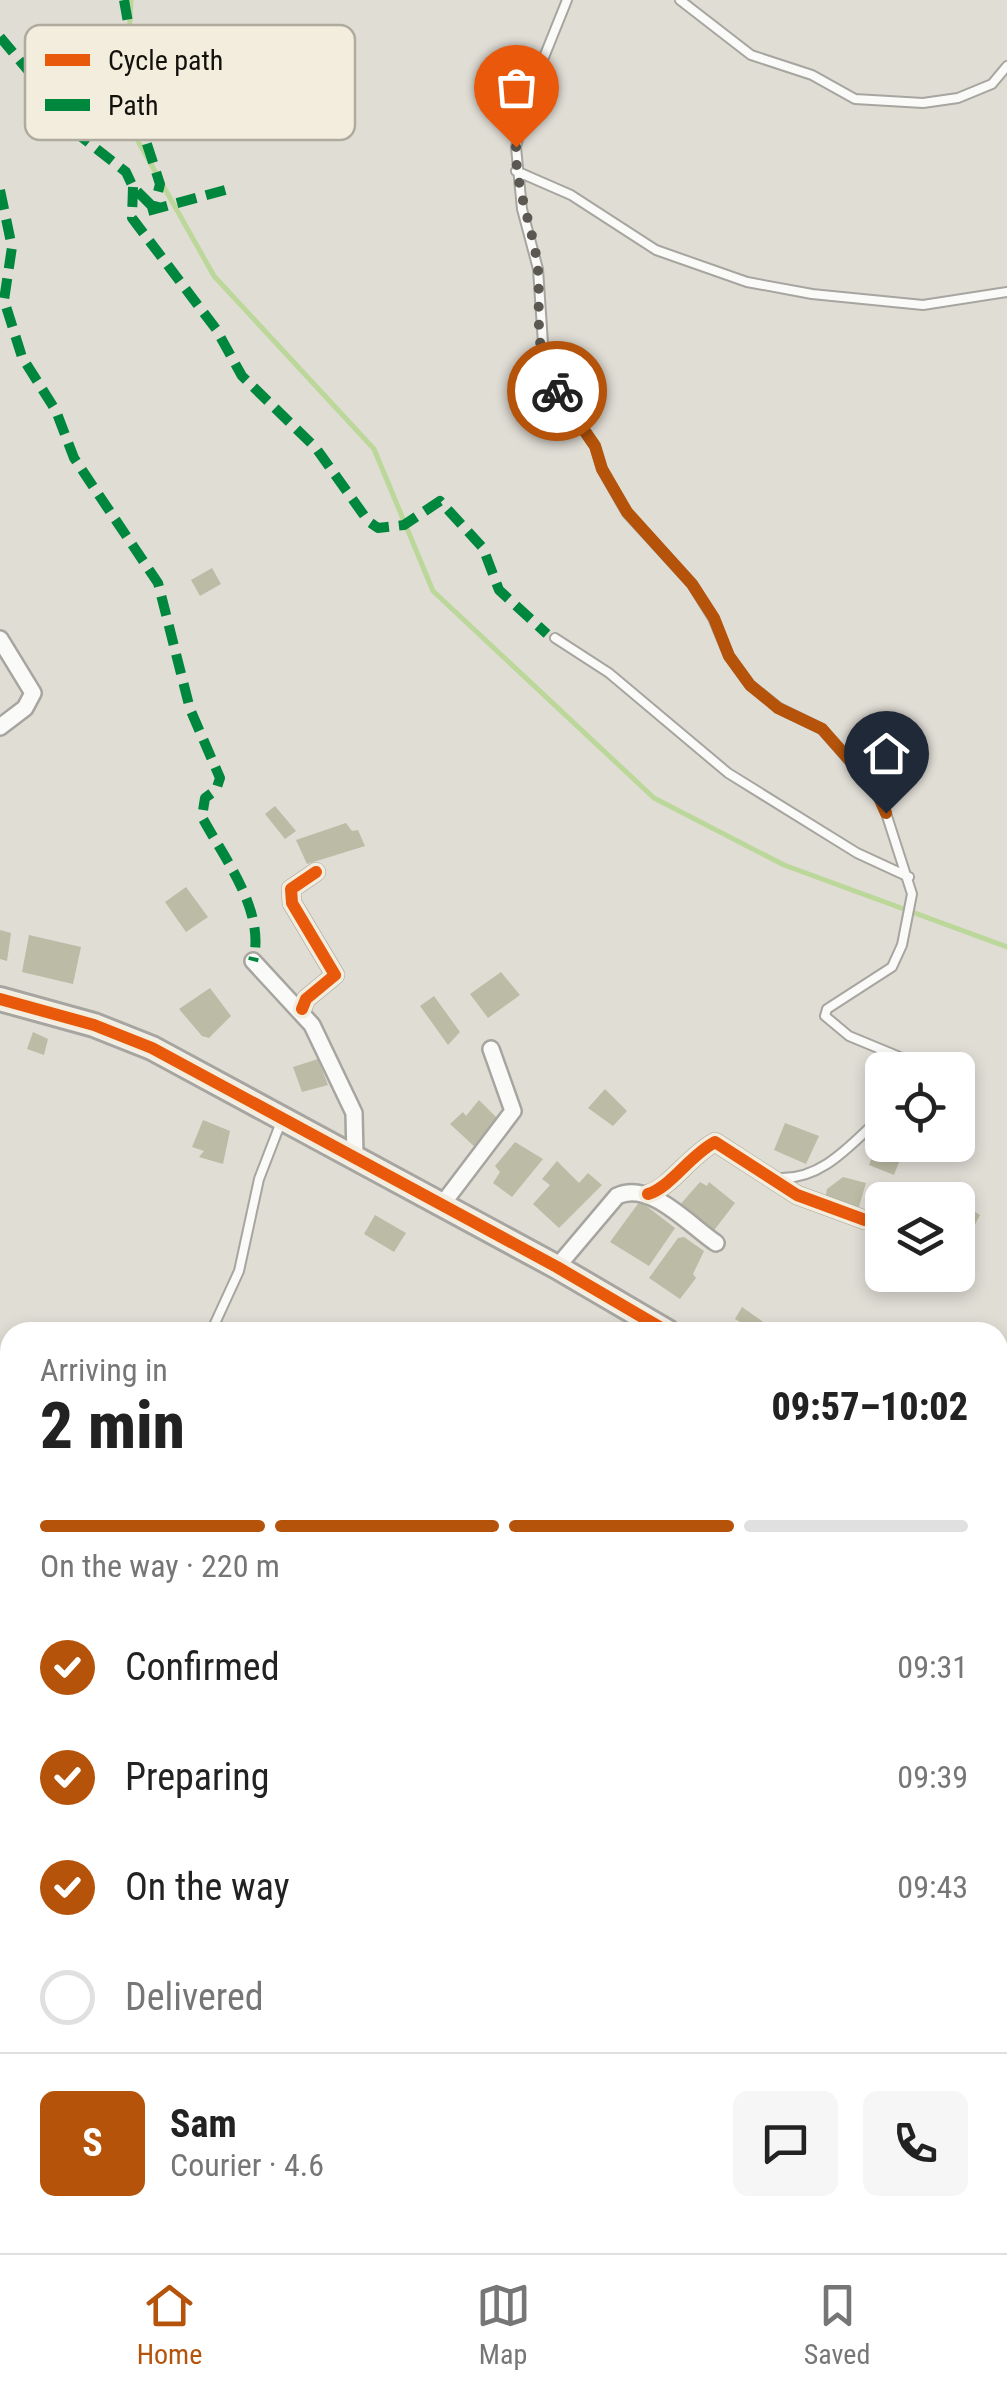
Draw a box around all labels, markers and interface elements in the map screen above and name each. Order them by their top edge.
legend [25,25,355,140]
text: Cycle path [108,44,223,77]
pin [474,45,559,148]
icon: bag [489,60,544,115]
text: Path [108,89,159,122]
courier [507,341,607,441]
icon: bike [530,364,585,419]
pin [844,711,929,814]
icon: home [859,726,914,781]
map controls [865,1052,975,1292]
button: locate [865,1052,975,1162]
button: layers [865,1182,975,1292]
text: Arriving in [40,1351,168,1389]
text: 09:57–10:02 [771,1385,968,1429]
text: 2 min [40,1388,185,1464]
text: On the way · 220 m [40,1547,280,1585]
icon: check [40,1640,95,1695]
text: Confirmed [125,1645,280,1689]
text: 09:31 [897,1648,968,1686]
icon: check [40,1750,95,1805]
text: Preparing [125,1755,270,1799]
text: 09:39 [897,1758,968,1796]
icon: check [40,1860,95,1915]
text: On the way [125,1865,290,1909]
text: 09:43 [897,1868,968,1906]
text: Delivered [125,1975,264,2019]
button: chat [733,2091,838,2196]
button: phone [863,2091,968,2196]
text: Sam [170,2102,237,2146]
text: S [82,2121,103,2165]
text: Courier · 4.6 [170,2146,324,2184]
tab: Home [137,2278,202,2371]
tab: Map [476,2278,531,2371]
tab: Saved [804,2278,870,2371]

